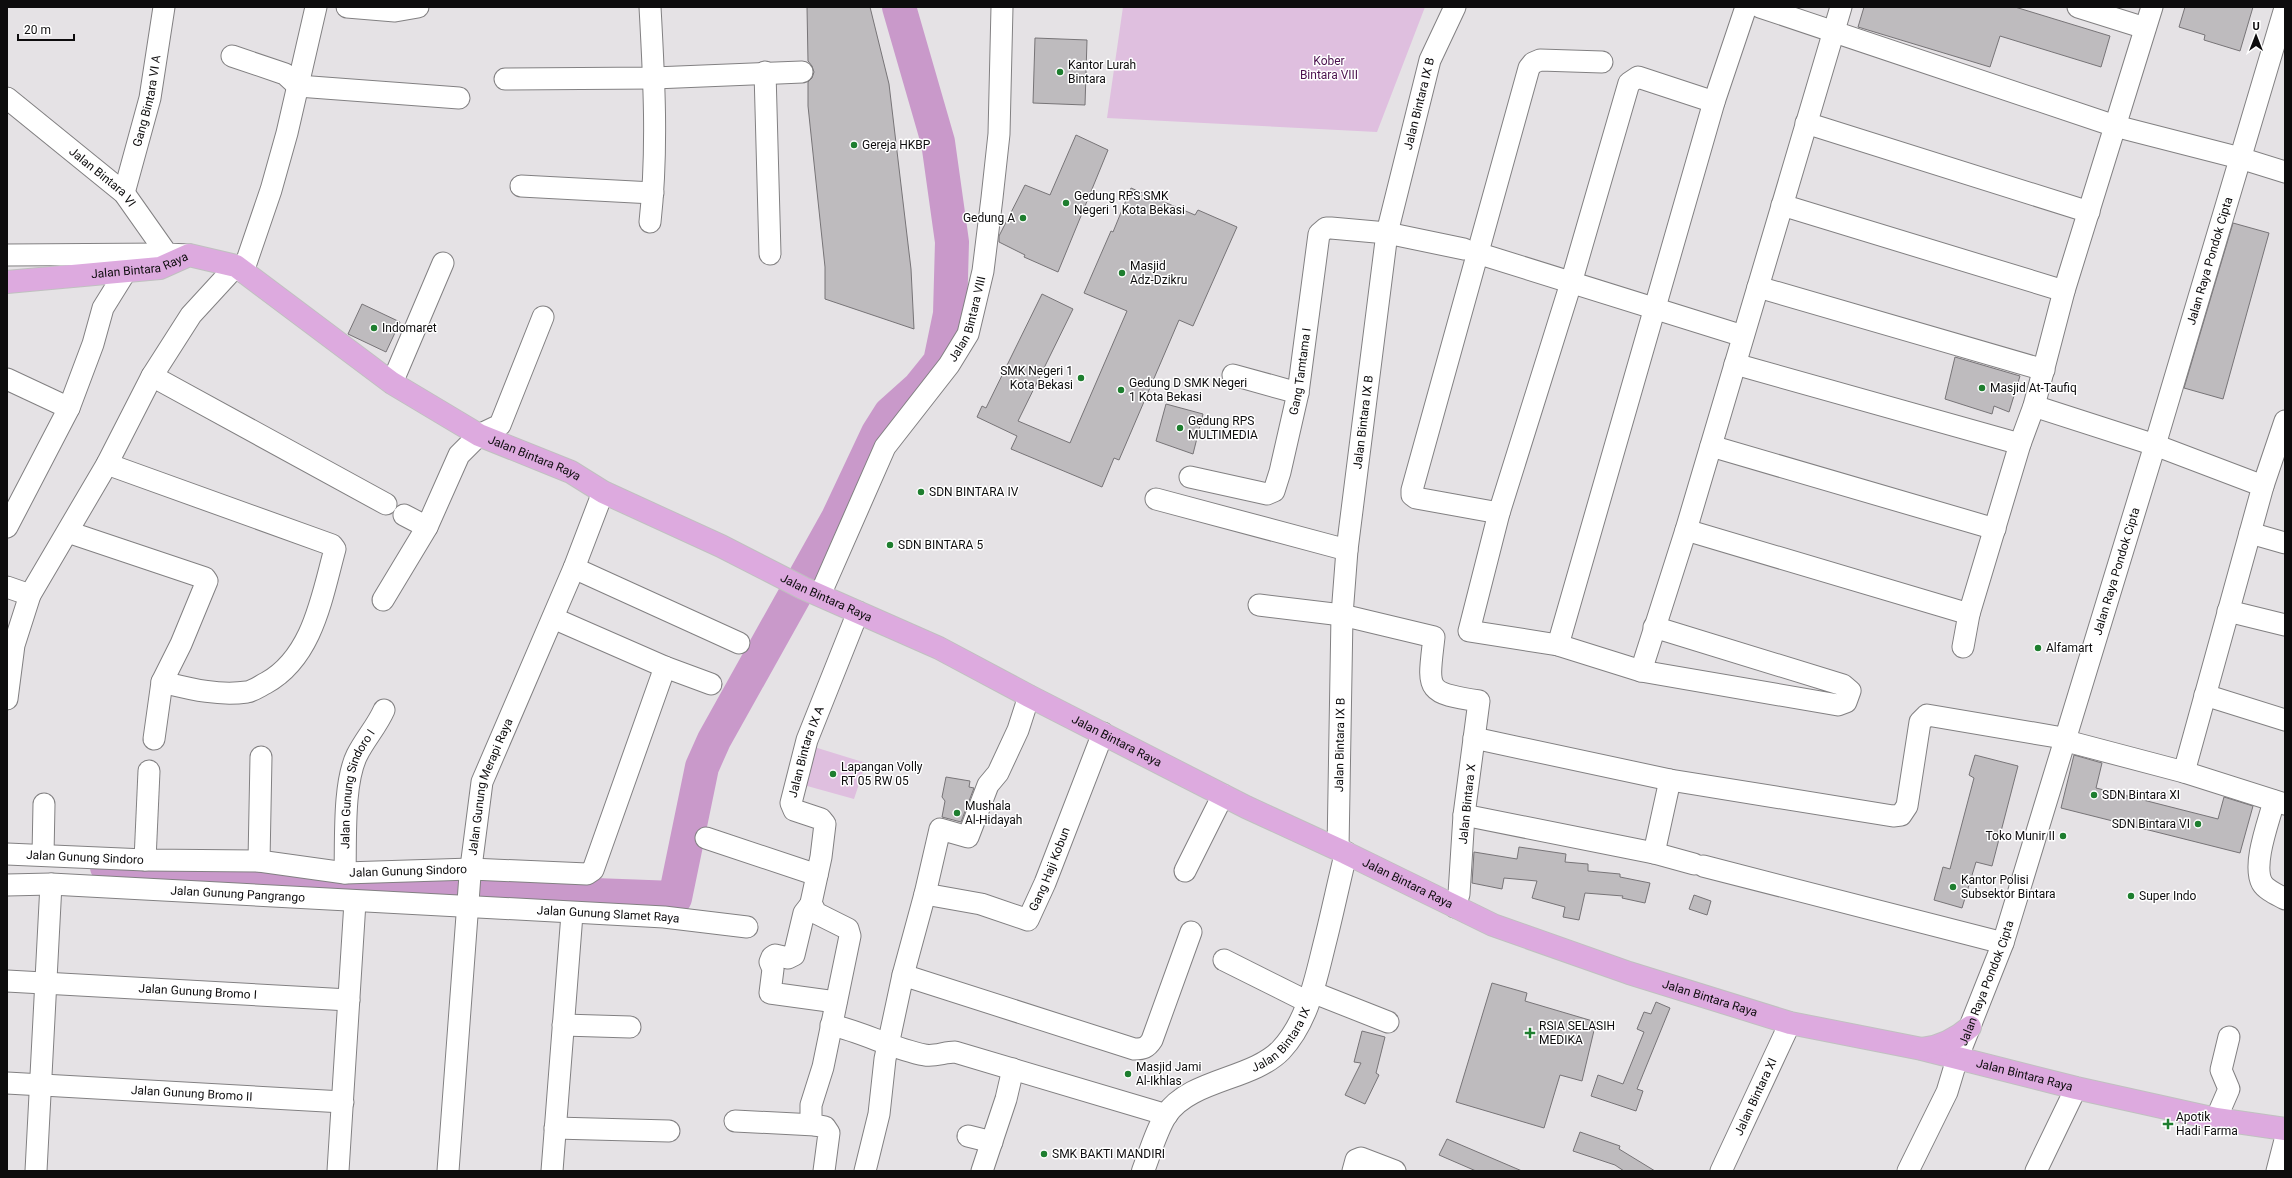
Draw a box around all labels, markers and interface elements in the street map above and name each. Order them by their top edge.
scale bar [18,16,74,42]
north arrow [2236,16,2276,56]
text: U [2252,20,2260,33]
text: 20 m [24,23,51,37]
street label: Gang Bintara VI A [130,54,164,148]
park label: Kober Bintara VIII [1300,54,1358,82]
street label: Jalan Bintara IX B [1401,56,1437,151]
place label: Kantor Lurah Bintara [1068,58,1136,86]
marker: Kantor Lurah Bintara [1055,67,1065,77]
place label: Gereja HKBP [862,138,931,152]
marker: Gereja HKBP [849,140,859,150]
street label: Jalan Bintara VI [66,144,139,210]
place label: Gedung RPS SMK Negeri 1 Kota Bekasi [1074,189,1185,217]
street label: Jalan Raya Pondok Cipta [2184,195,2235,327]
marker: Gedung RPS SMK Negeri 1 Kota Bekasi [1061,198,1071,208]
place label: Gedung A [963,211,1015,225]
marker: Gedung A [1018,213,1028,223]
street label: Jalan Bintara Raya [90,249,190,281]
place label: Masjid Adz-Dzikru [1130,259,1187,287]
marker: Masjid Adz-Dzikru [1117,268,1127,278]
street label: Jalan Bintara VIII [946,275,989,364]
place label: Indomaret [382,321,437,335]
marker: Indomaret [369,323,379,333]
street label: Gang Tamtama I [1286,327,1314,417]
place label: SMK Negeri 1 Kota Bekasi [1000,364,1073,392]
marker: SMK Negeri 1 Kota Bekasi [1076,373,1086,383]
street label: Jalan Bintara IX B [1350,374,1376,470]
place label: Gedung D SMK Negeri 1 Kota Bekasi [1129,376,1247,404]
place label: Masjid At-Taufiq [1990,381,2077,395]
marker: Masjid At-Taufiq [1977,383,1987,393]
marker: Gedung D SMK Negeri 1 Kota Bekasi [1116,385,1126,395]
place label: Gedung RPS MULTIMEDIA [1188,414,1258,442]
marker: Gedung RPS MULTIMEDIA [1175,423,1185,433]
street label: Jalan Bintara Raya [486,432,583,483]
place label: SDN BINTARA IV [929,485,1019,499]
marker: SDN BINTARA IV [916,487,926,497]
street label: Jalan Raya Pondok Cipta [2090,506,2143,637]
place label: SDN BINTARA 5 [898,538,983,552]
marker: SDN BINTARA 5 [885,540,895,550]
street label: Jalan Bintara Raya [778,571,874,625]
place label: Alfamart [2046,641,2093,655]
marker: Alfamart [2033,643,2043,653]
street label: Jalan Bintara IX B [1332,698,1348,792]
street label: Jalan Bintara IX A [786,704,827,799]
street label: Jalan Bintara Raya [1069,712,1164,770]
street label: Jalan Gunung Merapi Raya [466,716,516,856]
street label: Jalan Gunung Sindoro I [338,727,378,849]
place label: Lapangan Volly RT 05 RW 05 [841,760,923,788]
street label: Jalan Bintara X [1456,763,1478,845]
marker: Lapangan Volly RT 05 RW 05 [828,769,838,779]
place label: SDN Bintara XI [2102,788,2180,802]
marker: SDN Bintara XI [2089,790,2099,800]
place label: Mushala Al-Hidayah [965,799,1022,827]
marker: Mushala Al-Hidayah [952,808,962,818]
place label: SDN Bintara VI [2112,817,2190,831]
marker: SDN Bintara VI [2193,819,2203,829]
street label: Gang Haji Kobun [1026,825,1073,913]
place label: Toko Munir II [1985,829,2055,843]
marker: Toko Munir II [2058,831,2068,841]
street label: Jalan Gunung Sindoro [26,848,144,867]
street label: Jalan Bintara Raya [1360,855,1455,911]
street label: Jalan Gunung Sindoro [349,862,467,880]
place label: Kantor Polisi Subsektor Bintara [1961,873,2056,901]
marker: Kantor Polisi Subsektor Bintara [1948,882,1958,892]
street label: Jalan Gunung Pangrango [170,883,306,905]
place label: Super Indo [2139,889,2197,903]
marker: Super Indo [2126,891,2136,901]
street label: Jalan Gunung Slamet Raya [536,903,680,926]
street label: Jalan Raya Pondok Cipta [1956,919,2016,1048]
street label: Jalan Bintara Raya [1661,977,1759,1020]
street label: Jalan Gunung Bromo I [138,981,257,1002]
street label: Jalan Bintara IX [1249,1005,1313,1075]
place label: RSIA SELASIH MEDIKA [1539,1019,1615,1047]
marker: RSIA SELASIH MEDIKA [1524,1027,1536,1039]
street label: Jalan Bintara XI [1732,1056,1780,1138]
street label: Jalan Bintara Raya [1975,1056,2074,1094]
place label: Masjid Jami Al-Ikhlas [1136,1060,1201,1088]
marker: Masjid Jami Al-Ikhlas [1123,1069,1133,1079]
street label: Jalan Gunung Bromo II [130,1083,253,1104]
place label: Apotik Hadi Farma [2176,1110,2238,1138]
marker: Apotik Hadi Farma [2163,1119,2173,1129]
place label: SMK BAKTI MANDIRI [1052,1147,1165,1161]
marker: SMK BAKTI MANDIRI [1039,1149,1049,1159]

